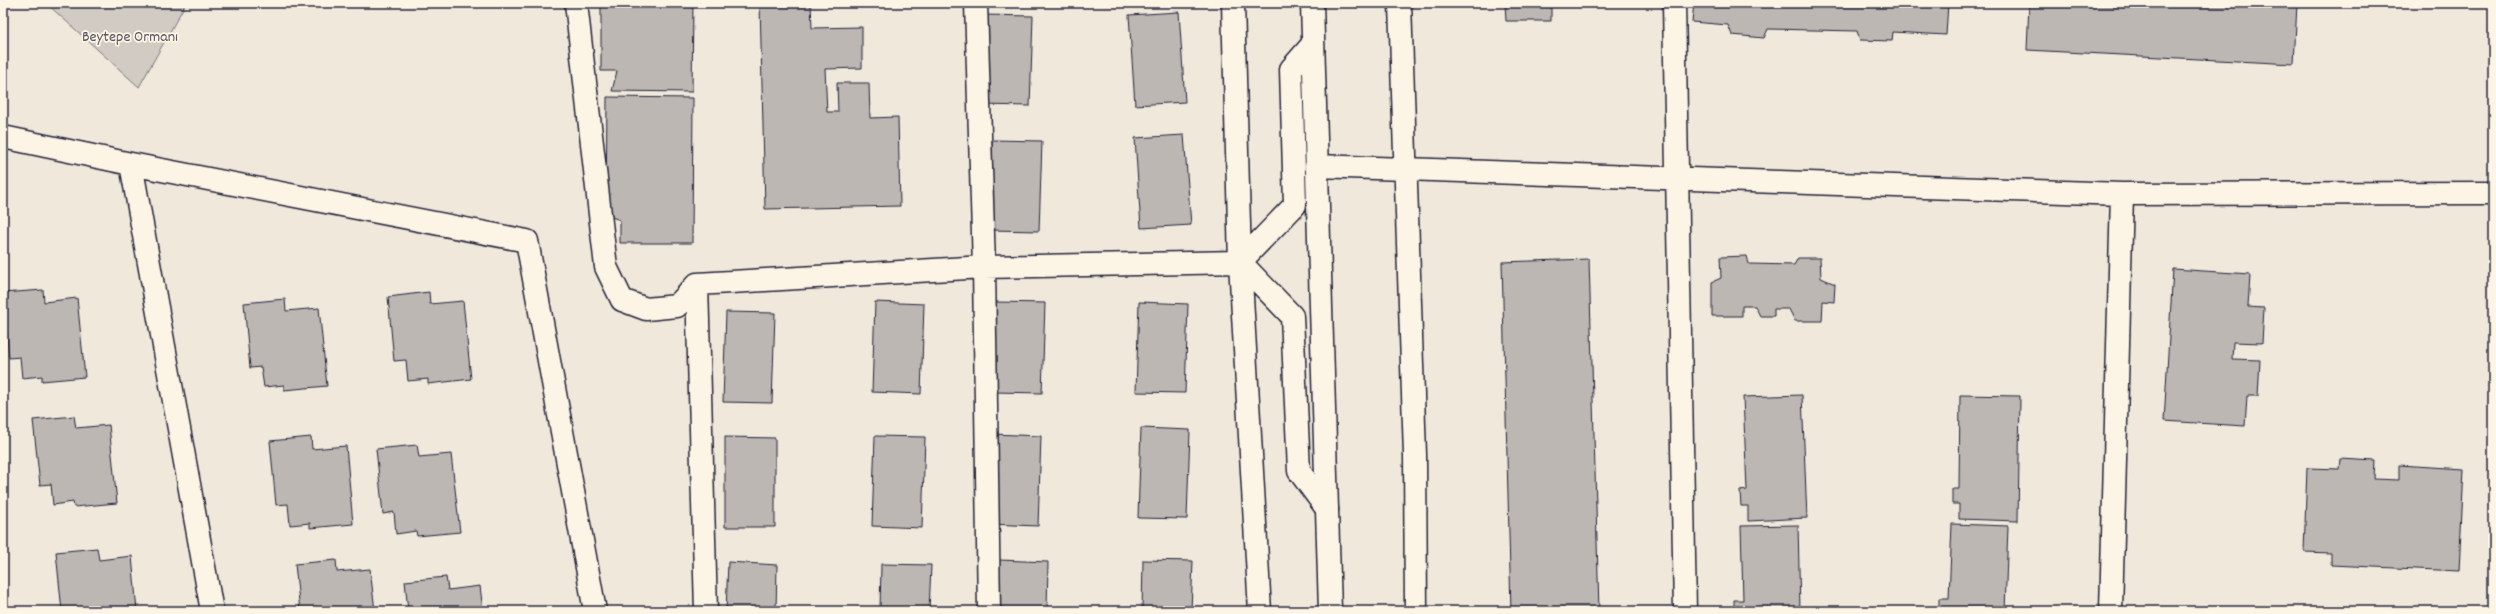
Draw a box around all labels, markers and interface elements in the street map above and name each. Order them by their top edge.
park label: Beytepe Ormanı [82,26,178,49]

